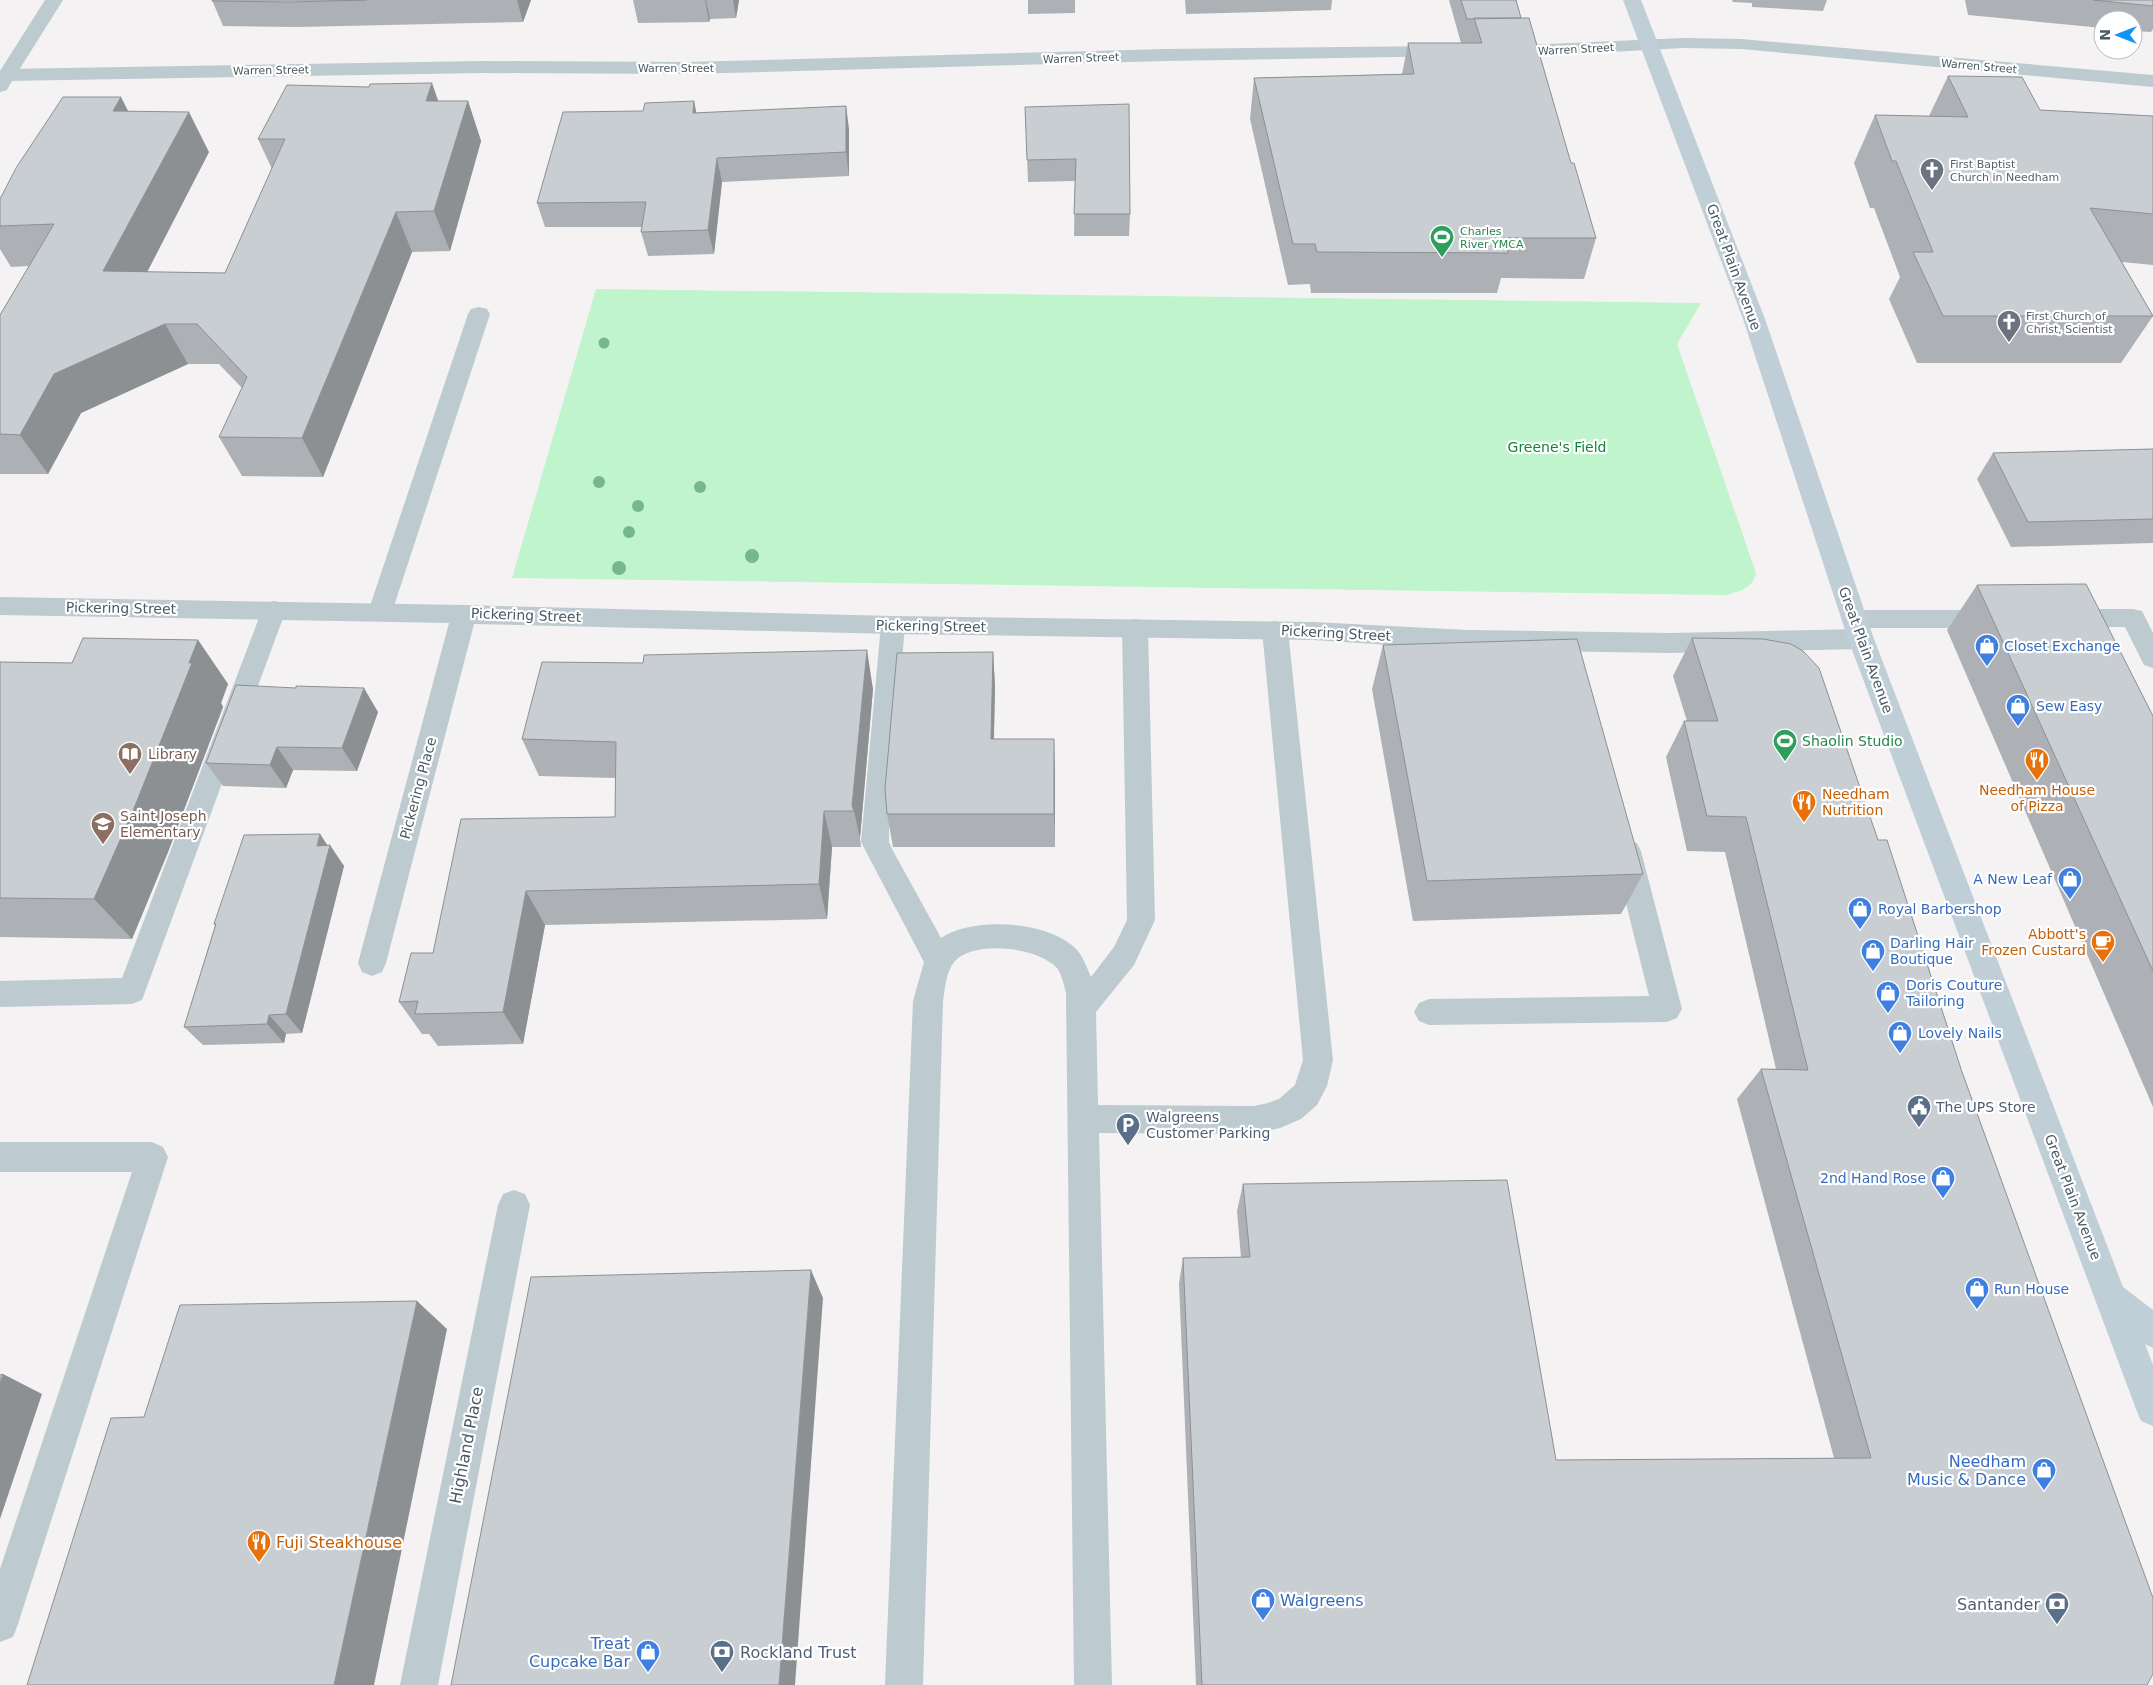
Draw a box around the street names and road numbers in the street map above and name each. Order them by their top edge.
street label: Warren Street [1538,41,1615,58]
street label: Warren Street [1043,51,1120,66]
street label: Warren Street [1940,57,2018,76]
street label: Warren Street [638,62,715,75]
street label: Warren Street [233,63,310,78]
street label: Great Plain Avenue [1704,202,1764,332]
street label: Great Plain Avenue [1836,585,1896,715]
street label: Pickering Street [66,599,177,617]
street label: Pickering Street [471,605,582,625]
street label: Pickering Street [876,617,987,635]
street label: Pickering Street [1280,622,1392,644]
street label: Pickering Place [397,735,439,841]
street label: Great Plain Avenue [2042,1132,2104,1262]
street label: Highland Place [446,1385,487,1505]

